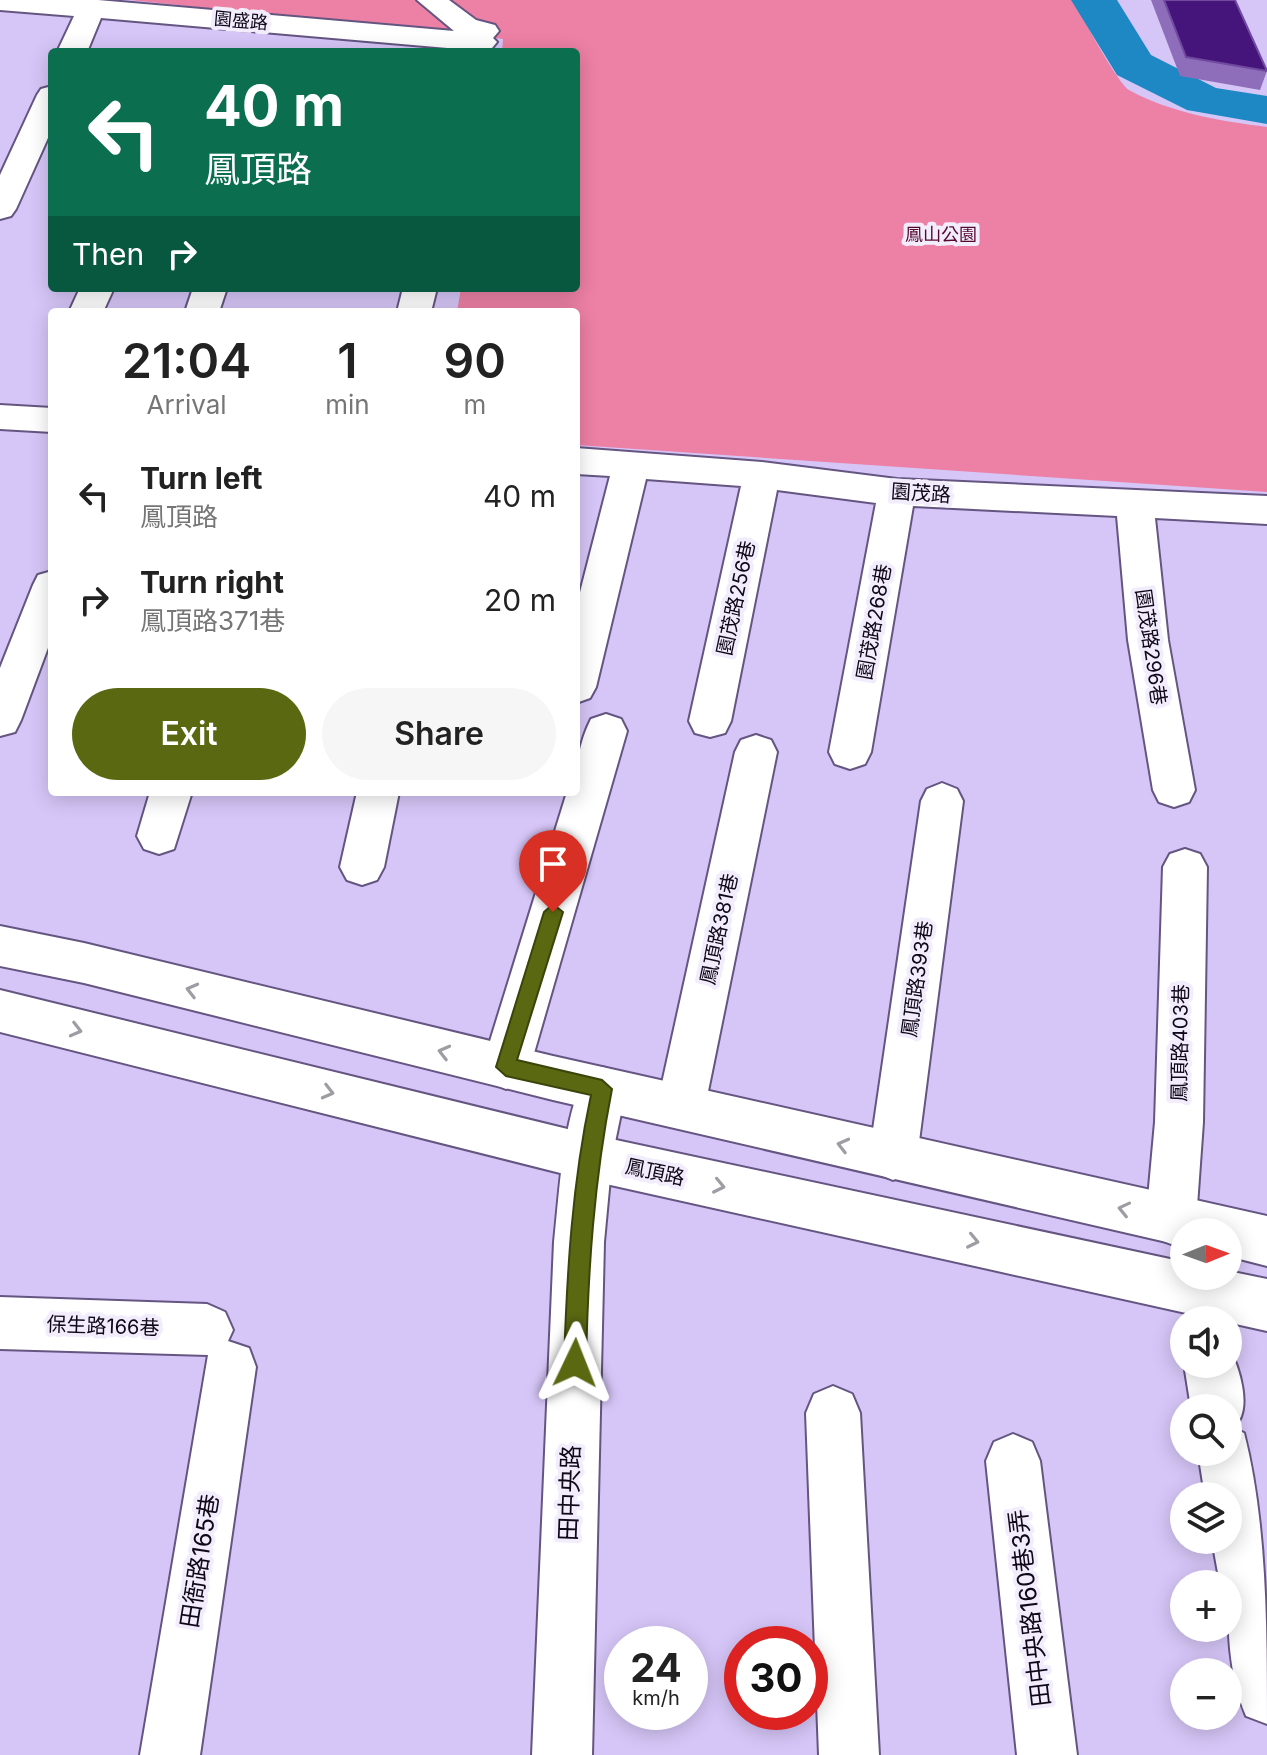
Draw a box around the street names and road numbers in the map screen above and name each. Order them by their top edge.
street label: 園盛路 [213,8,269,33]
street label: 園茂路 [890,479,952,507]
street label: 園茂路256巷 [712,538,760,658]
street label: 園茂路268巷 [852,562,896,682]
street label: 園茂路296巷 [1131,587,1171,707]
street label: 鳳頂路381巷 [696,871,742,987]
street label: 鳳頂路393巷 [897,919,937,1039]
street label: 鳳頂路403巷 [1167,984,1193,1102]
street label: 鳳頂路 [623,1154,687,1190]
street label: 保生路166巷 [46,1312,160,1340]
street label: 田中央路 [553,1445,586,1541]
street label: 田衙路165巷 [175,1492,224,1630]
street label: 田中央路160巷3弄 [1003,1508,1056,1708]

